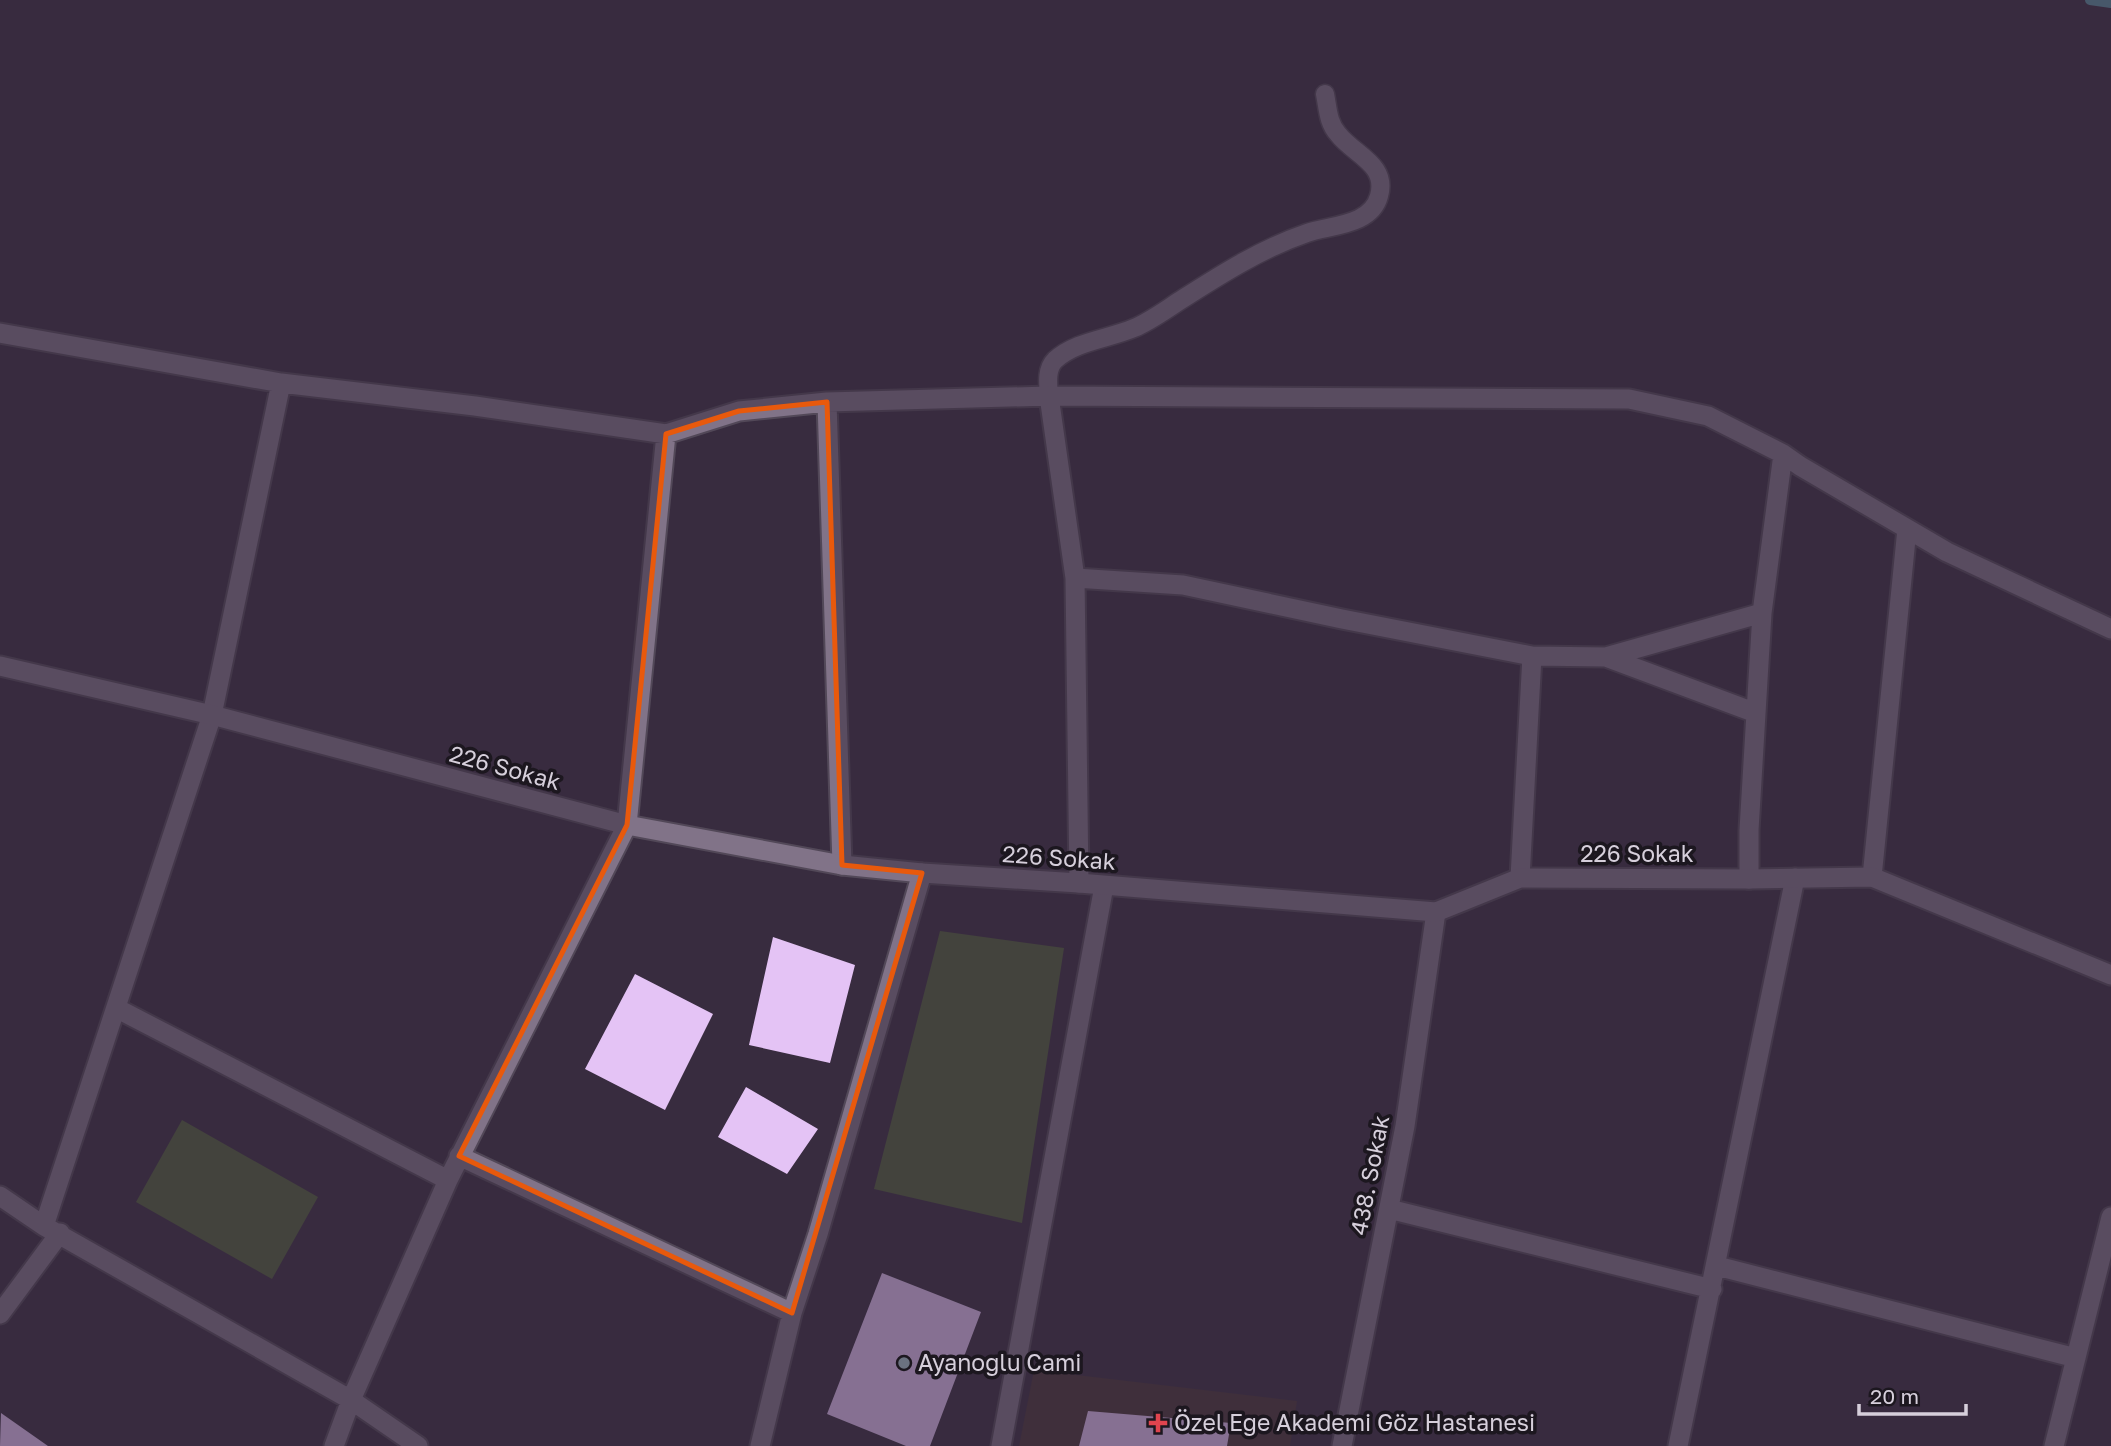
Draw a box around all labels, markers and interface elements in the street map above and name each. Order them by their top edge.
street label: 226 Sokak [447,739,564,795]
street label: 226 Sokak [1001,839,1117,875]
street label: 226 Sokak [1580,839,1694,867]
street label: 438. Sokak [1344,1113,1394,1237]
place label: Ayanoğlu Cami [918,1348,1081,1376]
marker: Ayanoğlu Cami [896,1355,912,1371]
scale bar [1859,1372,1966,1416]
text: 20 m [1870,1383,1919,1409]
place label: Özel Ege Akademi Göz Hastanesi [1174,1408,1535,1436]
marker: Özel Ege Akademi Göz Hastanesi [1148,1413,1168,1433]

